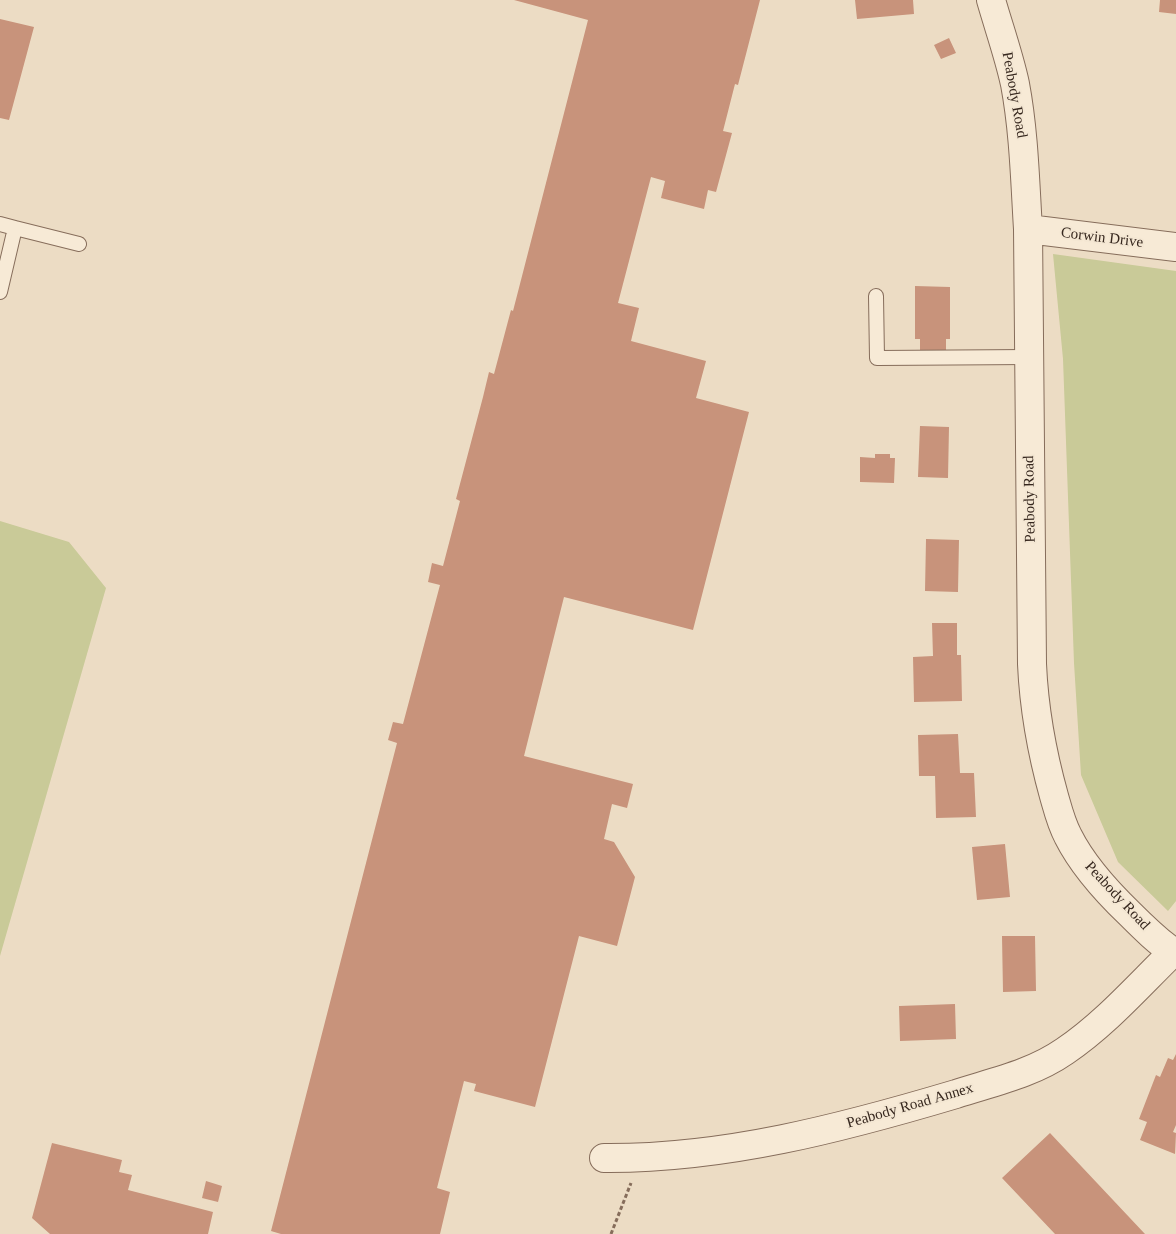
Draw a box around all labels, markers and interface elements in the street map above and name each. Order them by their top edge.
street label: Peabody Road [998,51,1030,139]
street label: Corwin Drive [1060,224,1144,252]
street label: Peabody Road [1020,455,1040,543]
street label: Peabody Road [1081,858,1153,934]
street label: Peabody Road Annex [845,1079,975,1133]

